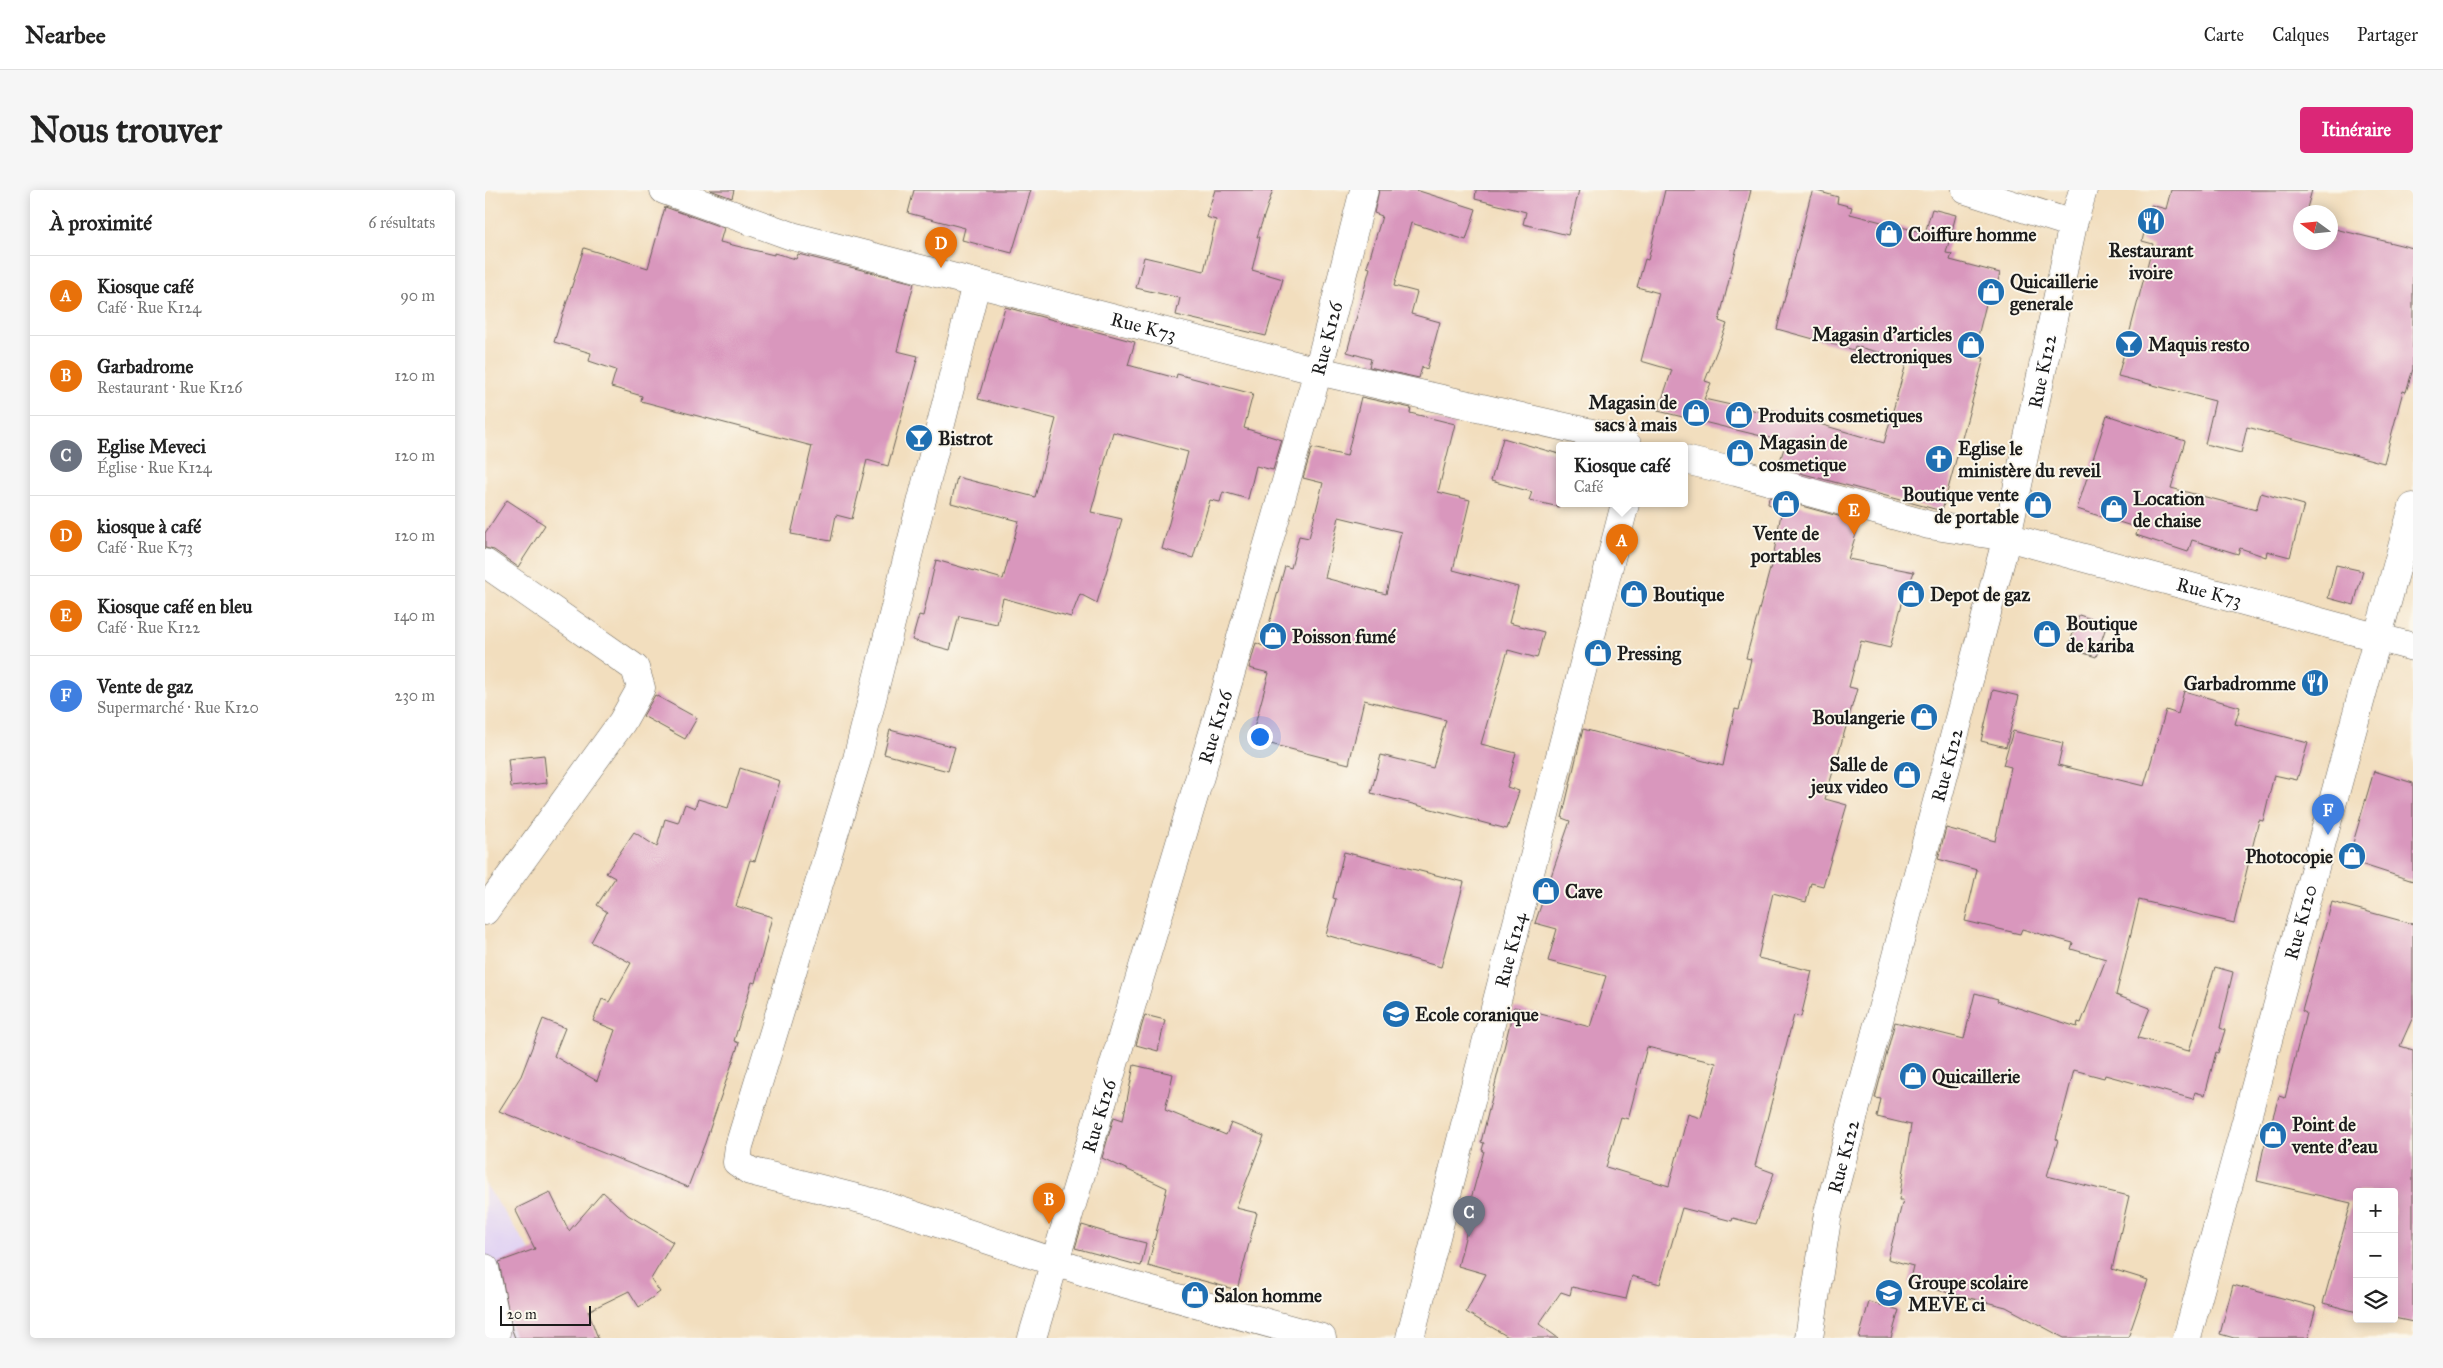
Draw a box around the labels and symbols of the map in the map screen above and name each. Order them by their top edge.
north arrow [2293,205,2338,250]
restaurant icon: Restaurant ivoire [2136,206,2166,236]
shop icon: Coiffure homme [1874,219,1904,249]
place label: Coiffure homme [1908,223,2036,246]
pin: D [925,227,957,268]
place label: Restaurant ivoire [2108,239,2194,284]
place label: Quicaillerie generale [2010,270,2098,316]
shop icon: Quicaillerie generale [1976,277,2006,307]
street label: Rue K126 [1306,298,1348,378]
street label: Rue K73 [1108,307,1179,346]
place label: Magasin d'articles electroniques [1812,323,1952,369]
bar icon: Maquis resto [2114,329,2144,359]
shop icon: Magasin d'articles electroniques [1956,330,1986,360]
street label: Rue K122 [2023,332,2062,411]
place label: Maquis resto [2148,333,2250,357]
place label: Magasin de sacs à mais [1589,391,1677,436]
shop icon: Magasin de sacs à mais [1681,398,1711,428]
shop icon: Produits cosmetiques [1724,400,1754,430]
place label: Produits cosmetiques [1758,404,1923,428]
bar icon: Bistrot [904,423,934,453]
place label: Bistrot [938,427,993,450]
place label: Magasin de cosmetique [1759,431,1848,477]
place label: Eglise le ministère du reveil [1957,437,2102,482]
shop icon: Magasin de cosmetique [1725,438,1755,468]
church icon: Eglise le ministère du reveil [1924,444,1954,474]
place label: Boutique vente de portable [1902,483,2019,529]
place label: Location de chaise [2133,487,2205,532]
shop icon: Vente de portables [1771,489,1801,519]
shop icon: Boutique vente de portable [2023,490,2053,520]
pin: E [1838,494,1870,535]
shop icon: Location de chaise [2099,494,2129,524]
place label: Vente de portables [1750,522,1821,568]
pin: A [1606,524,1638,565]
street label: Rue K73 [2174,572,2244,612]
shop icon: Boutique [1619,579,1649,609]
shop icon: Depot de gaz [1896,579,1926,609]
place label: Boutique [1653,583,1724,607]
place label: Depot de gaz [1930,583,2030,607]
place label: Boutique de kariba [2066,612,2137,657]
shop icon: Boutique de kariba [2032,619,2062,649]
shop icon: Poisson fumé [1258,621,1288,651]
place label: Poisson fumé [1292,625,1397,648]
shop icon: Pressing [1583,638,1613,668]
place label: Pressing [1617,642,1682,666]
restaurant icon: Garbadromme [2300,668,2330,698]
place label: Garbadromme [2184,672,2296,695]
street label: Rue K126 [1193,686,1237,766]
shop icon: Boulangerie [1909,702,1939,732]
place label: Boulangerie [1812,706,1905,730]
your location [1247,724,1273,750]
street label: Rue K122 [1926,725,1968,804]
place label: Salle de jeux video [1808,753,1888,799]
shop icon: Salle de jeux video [1892,760,1922,790]
pin: F [2312,794,2344,835]
shop icon: Photocopie [2337,841,2367,871]
place label: Photocopie [2245,845,2333,869]
shop icon: Cave [1531,876,1561,906]
place label: Cave [1565,880,1603,903]
street label: Rue K120 [2279,882,2322,962]
street label: Rue K124 [1490,910,1531,990]
school or university icon: Ecole coranique [1381,999,1411,1029]
place label: Ecole coranique [1415,1003,1539,1027]
shop icon: Quicaillerie [1898,1061,1928,1091]
place label: Quicaillerie [1932,1065,2020,1089]
street label: Rue K126 [1077,1075,1121,1155]
place label: Point de vente d'eau [2291,1113,2379,1158]
street label: Rue K122 [1823,1117,1864,1196]
shop icon: Point de vente d'eau [2258,1120,2288,1150]
pin: B [1033,1183,1065,1224]
pin: C [1453,1196,1485,1237]
place label: Groupe scolaire MEVE ci [1908,1271,2028,1316]
school or university icon: Groupe scolaire MEVE ci [1874,1278,1904,1308]
shop icon: Salon homme [1180,1280,1210,1310]
place label: Salon homme [1214,1284,1322,1307]
scale bar [500,1303,591,1326]

